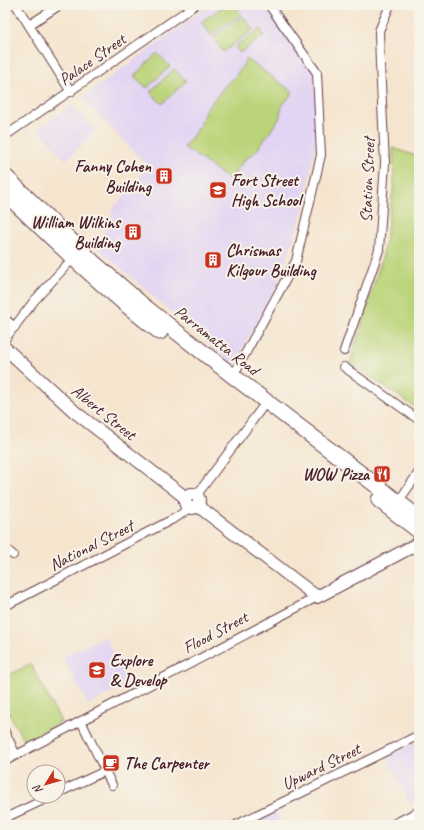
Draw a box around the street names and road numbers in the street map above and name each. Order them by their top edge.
street label: Palace Street [55,27,132,90]
street label: Station Street [356,135,380,223]
street label: Parramatta Road [170,301,265,381]
street label: Albert Street [67,380,142,446]
street label: National Street [46,514,139,576]
street label: Flood Street [179,606,253,658]
street label: Upward Street [279,737,366,794]

